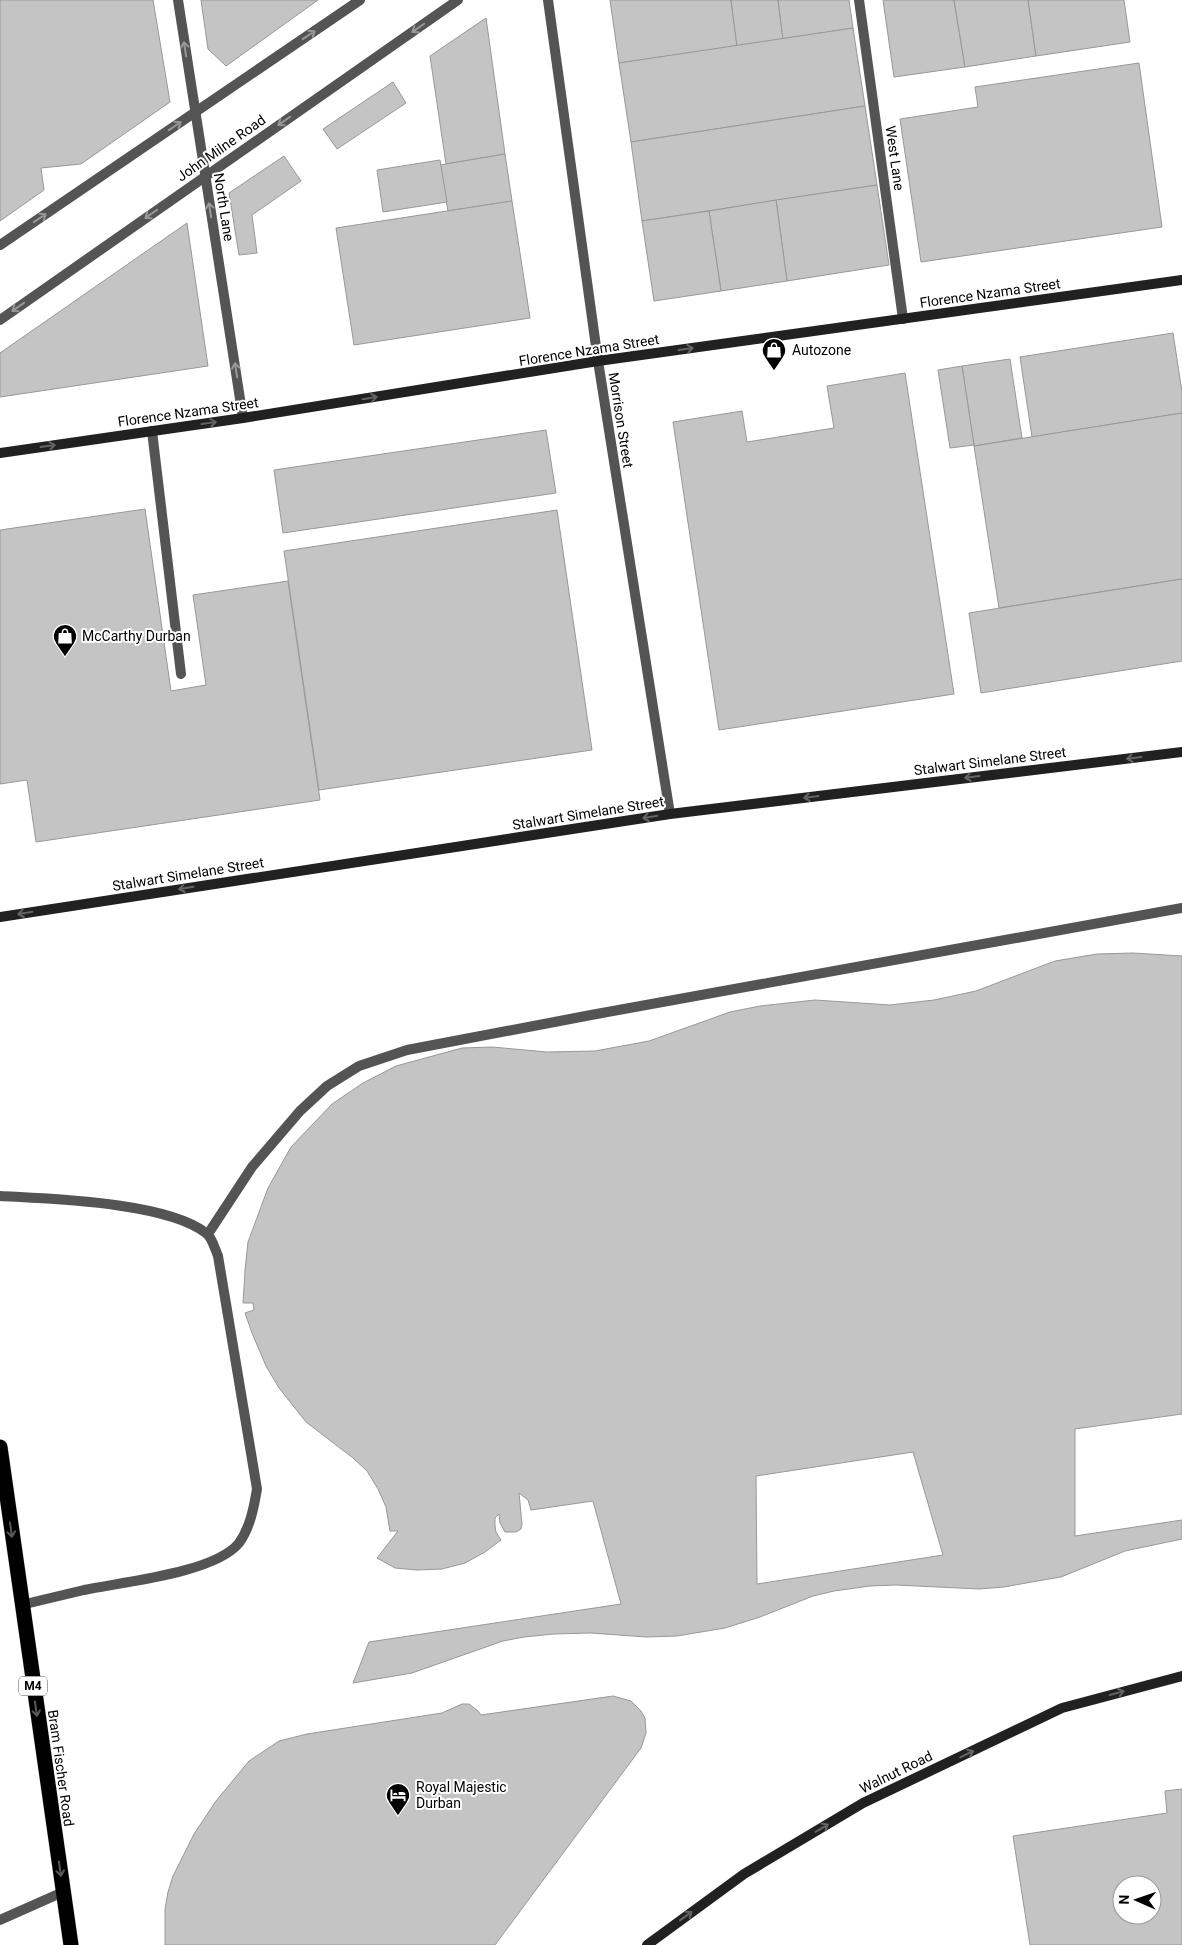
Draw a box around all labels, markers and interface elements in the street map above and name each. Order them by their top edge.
one-way arrow [411,23,425,33]
one-way arrow [302,30,316,40]
one-way arrow [180,41,190,57]
street label: John Milne Road [174,112,268,184]
one-way arrow [278,116,292,126]
one-way arrow [167,121,181,131]
street label: West Lane [883,125,907,191]
street label: North Lane [211,172,237,242]
one-way arrow [205,202,215,218]
one-way arrow [144,209,158,219]
one-way arrow [33,213,47,223]
street label: Florence Nzama Street [919,275,1062,311]
one-way arrow [11,302,25,312]
street label: Florence Nzama Street [518,331,661,369]
shop icon: Autozone [761,337,787,371]
place label: Autozone [792,342,851,358]
one-way arrow [678,344,694,354]
one-way arrow [230,362,240,378]
street label: Morrison Street [606,371,637,469]
one-way arrow [361,392,377,402]
street label: Florence Nzama Street [117,394,260,430]
one-way arrow [201,418,217,428]
one-way arrow [40,440,56,450]
shop icon: McCarthy Durban [52,623,78,657]
place label: McCarthy Durban [82,628,191,644]
street label: Stalwart Simelane Street [913,744,1067,778]
one-way arrow [1126,753,1142,763]
one-way arrow [965,772,981,782]
one-way arrow [803,792,819,802]
street label: Stalwart Simelane Street [511,793,665,833]
one-way arrow [642,812,658,822]
street label: Stalwart Simelane Street [111,854,265,894]
one-way arrow [178,884,194,894]
one-way arrow [18,908,34,918]
one-way arrow [6,1522,16,1538]
road number: M4 [19,1676,47,1695]
one-way arrow [1108,1688,1124,1698]
one-way arrow [31,1700,41,1716]
street label: Bram Fischer Road [45,1709,77,1827]
street label: Walnut Road [857,1748,935,1796]
one-way arrow [959,1749,974,1759]
place label: Royal Majestic Durban [416,1779,507,1811]
hotel icon: Royal Majestic Durban [385,1782,411,1816]
one-way arrow [814,1822,828,1832]
one-way arrow [55,1861,65,1877]
north arrow [1112,1875,1162,1925]
text: N [1116,1894,1132,1905]
one-way arrow [679,1911,693,1921]

